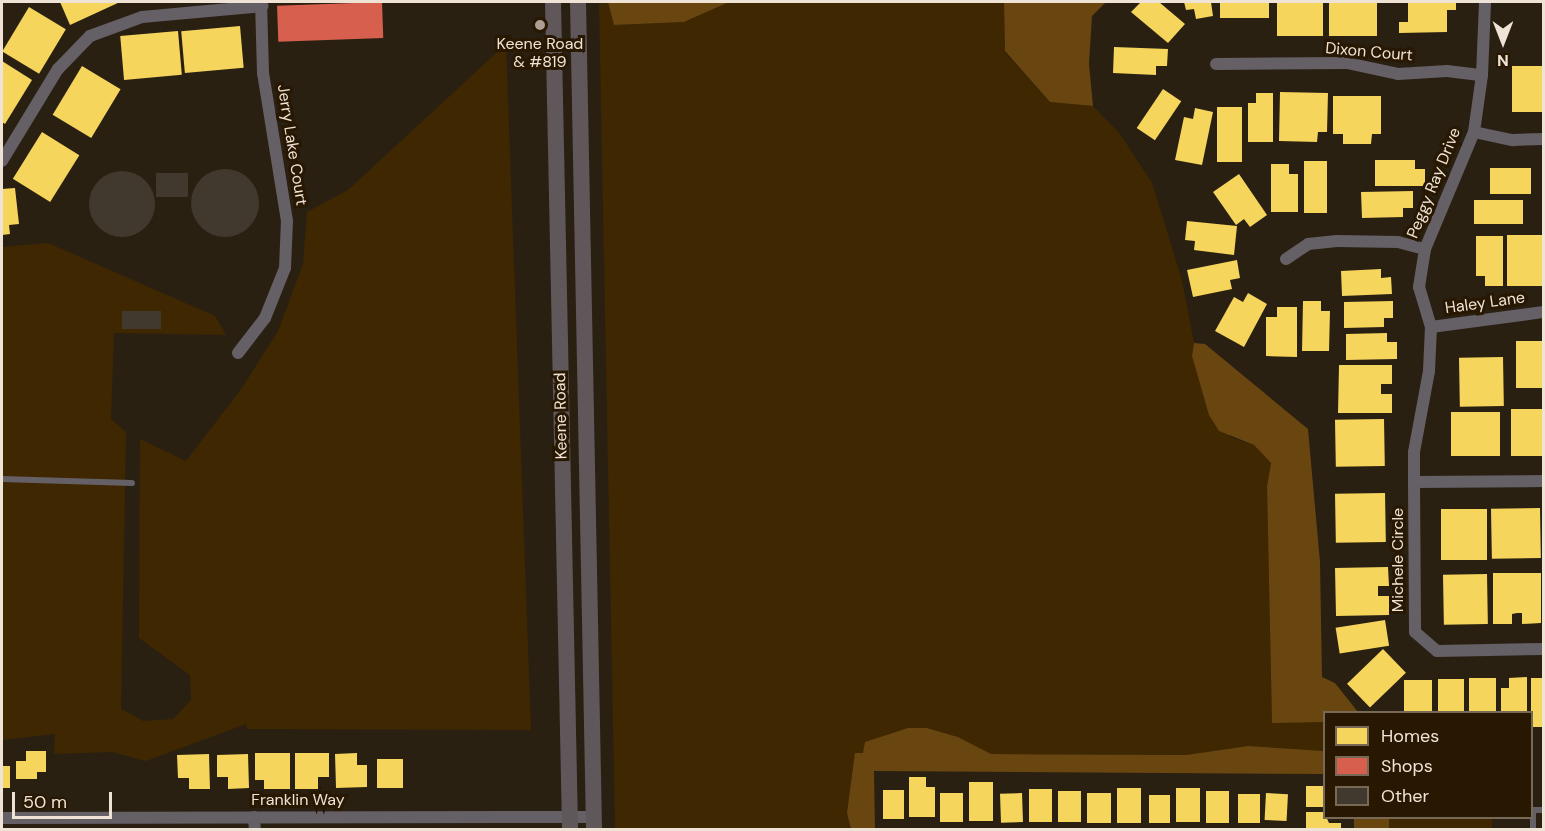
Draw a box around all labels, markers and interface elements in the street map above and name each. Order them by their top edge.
north arrow [1473,12,1533,72]
marker: Keene Road & #819 [533,18,547,32]
place label: Keene Road & #819 [497,34,583,72]
street label: Dixon Court [1324,39,1414,65]
text: N [1497,50,1509,71]
street label: Jerry Lake Court [273,83,311,207]
street label: Peggy Ray Drive [1403,125,1465,241]
street label: Haley Lane [1444,288,1526,318]
street label: Keene Road [551,372,571,460]
street label: Michele Circle [1388,508,1408,612]
legend [1323,711,1533,819]
text: Homes [1381,724,1439,748]
text: Shops [1381,754,1433,778]
scale bar [15,780,116,818]
text: Other [1381,784,1429,808]
text: 50 m [23,790,67,814]
street label: Franklin Way [251,790,345,810]

